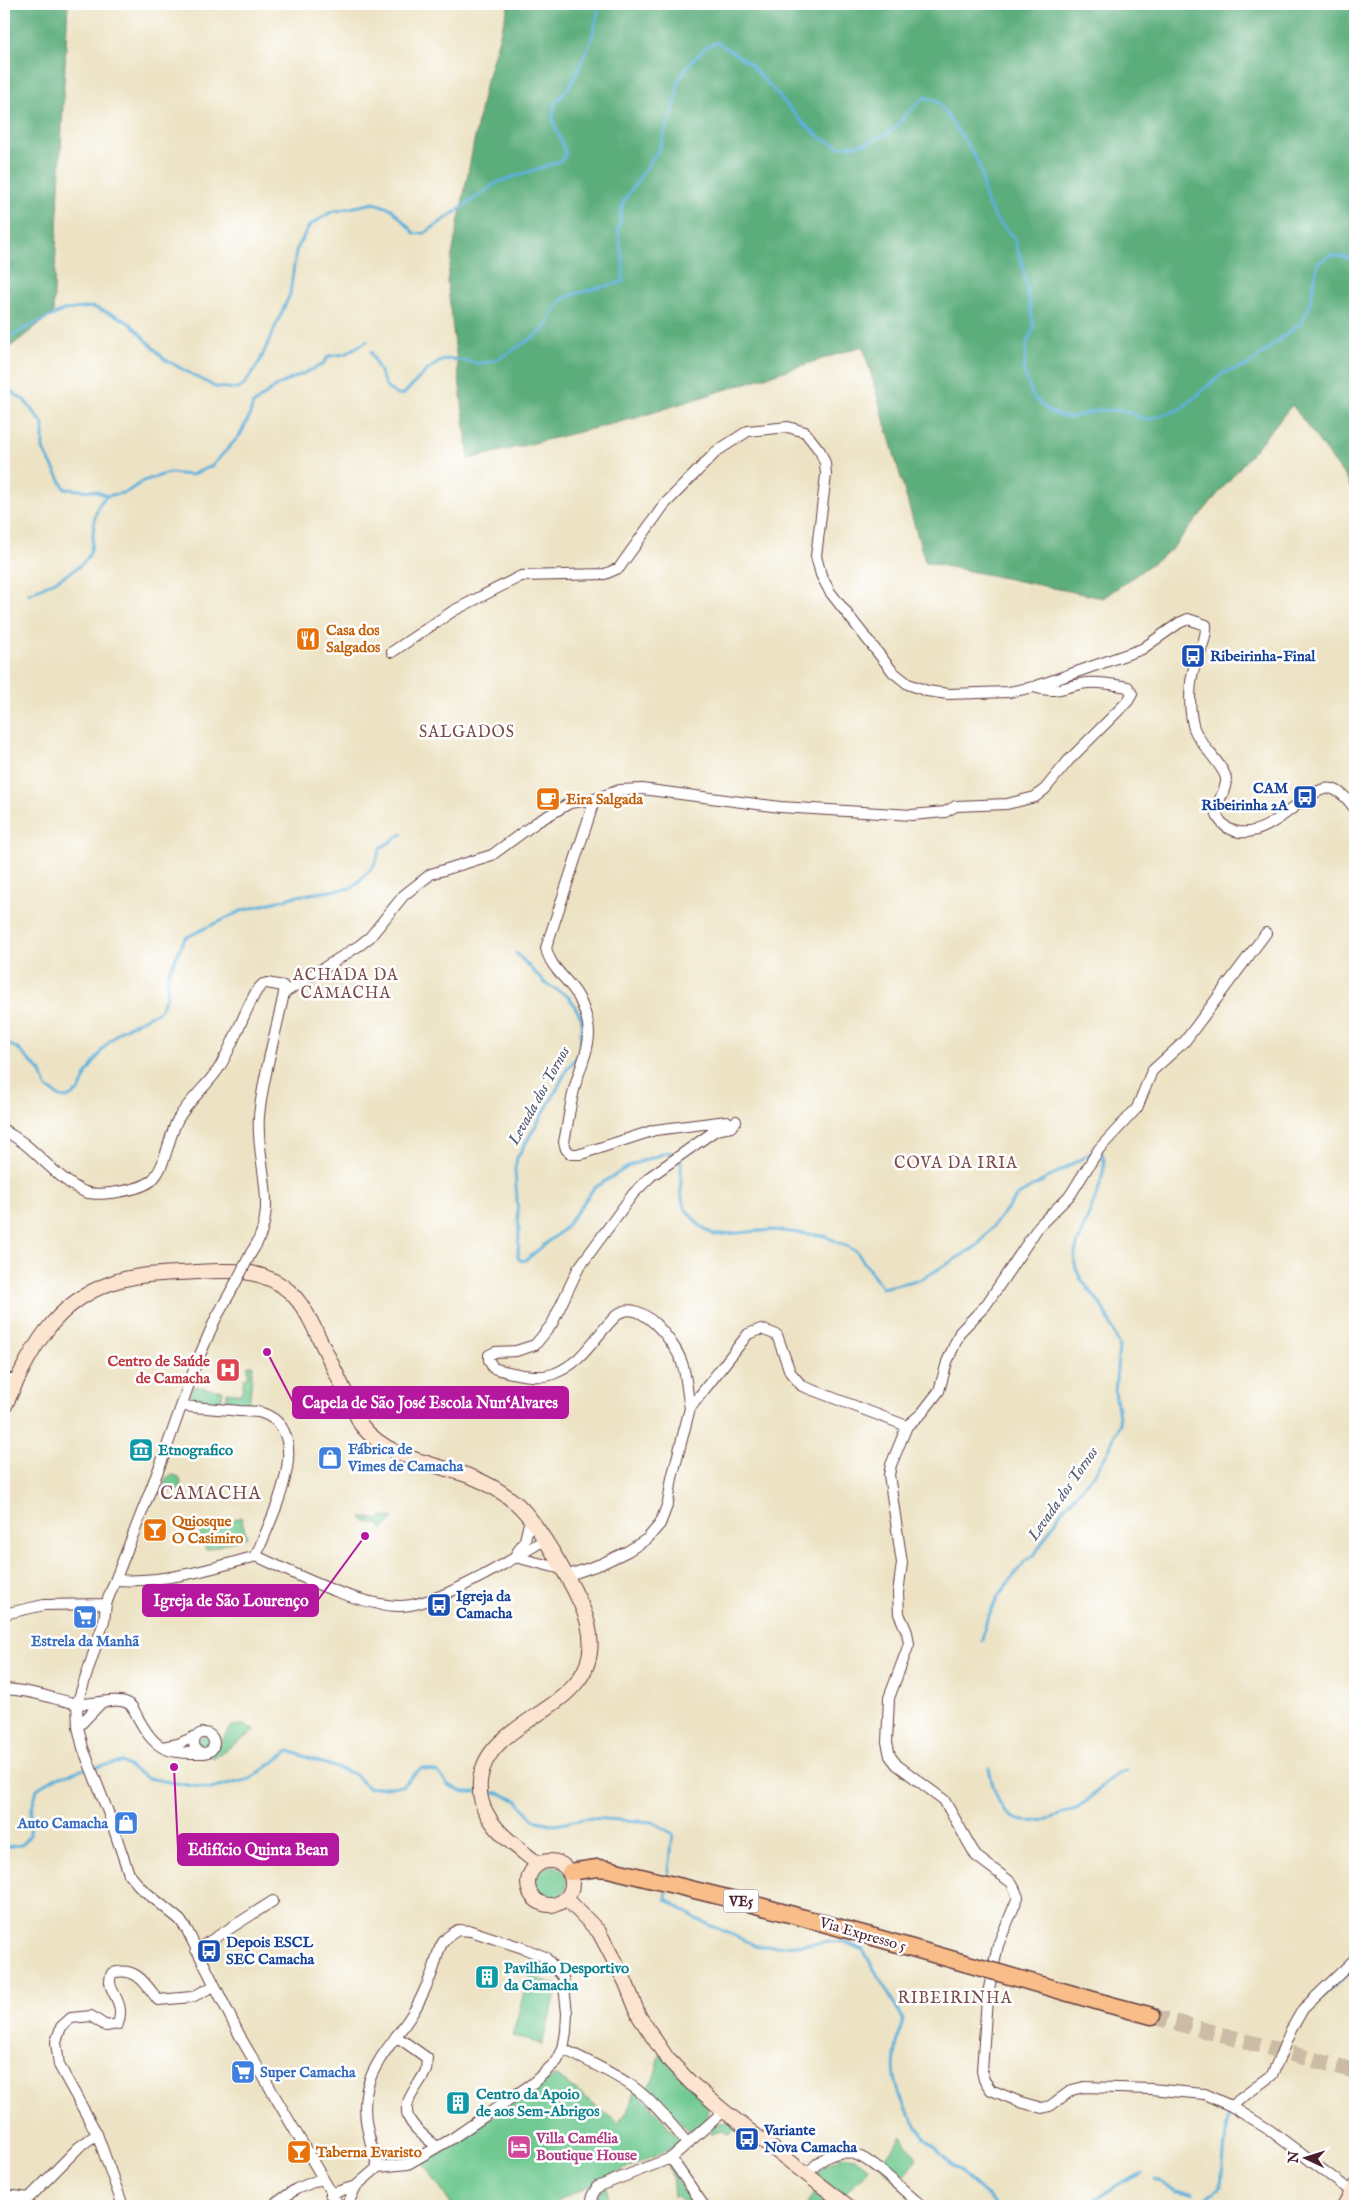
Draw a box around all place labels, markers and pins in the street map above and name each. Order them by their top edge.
place label: Casa dos Salgados [326,621,381,657]
restaurant icon: Casa dos Salgados [295,626,321,652]
bus stop icon: Ribeirinha-Final [1180,643,1206,669]
place label: Ribeirinha-Final [1210,647,1316,666]
place label: CAM Ribeirinha 2A [1201,779,1289,815]
bus stop icon: CAM Ribeirinha 2A [1292,784,1318,810]
cafe icon: Eira Salgada [535,786,561,812]
place label: Eira Salgada [566,790,644,809]
place label: Centro de Saúde de Camacha [107,1352,211,1388]
hospital icon: Centro de Saúde de Camacha [215,1357,241,1383]
callout: Capela de São José Escola Nun‘Alvares [293,1387,568,1418]
museum icon: Etnografico [128,1437,154,1463]
place label: Fábrica de Vimes de Camacha [347,1440,464,1476]
place label: Etnografico [158,1441,233,1460]
shop icon: Fábrica de Vimes de Camacha [317,1445,343,1471]
place label: Quiosque O Casimiro [172,1512,243,1548]
bar icon: Quiosque O Casimiro [142,1517,168,1543]
callout: Igreja de São Lourenço [143,1585,318,1616]
place label: Igreja da Camacha [456,1587,513,1623]
bus stop icon: Igreja da Camacha [426,1592,452,1618]
supermarket icon: Estrela da Manhã [72,1604,98,1630]
place label: Estrela da Manhã [31,1632,139,1651]
shop icon: Auto Camacha [113,1810,139,1836]
place label: Auto Camacha [16,1814,109,1833]
callout: Edifício Quinta Bean [178,1834,338,1865]
place label: Depois ESCL SEC Camacha [226,1933,315,1969]
bus stop icon: Depois ESCL SEC Camacha [196,1938,222,1964]
place label: Pavilhão Desportivo da Camacha [504,1959,629,1995]
building icon: Pavilhão Desportivo da Camacha [474,1964,500,1990]
supermarket icon: Super Camacha [230,2059,256,2085]
place label: Super Camacha [260,2063,356,2082]
place label: Centro da Apoio de aos Sem-Abrigos [476,2085,600,2121]
building icon: Centro da Apoio de aos Sem-Abrigos [445,2090,471,2116]
place label: Variante Nova Camacha [763,2121,858,2157]
bus stop icon: Variante Nova Camacha [734,2126,760,2152]
place label: Villa Camélia Boutique House [535,2129,637,2165]
hotel icon: Villa Camélia Boutique House [506,2134,532,2160]
bar icon: Taberna Evaristo [286,2139,312,2165]
place label: Taberna Evaristo [315,2143,422,2162]

